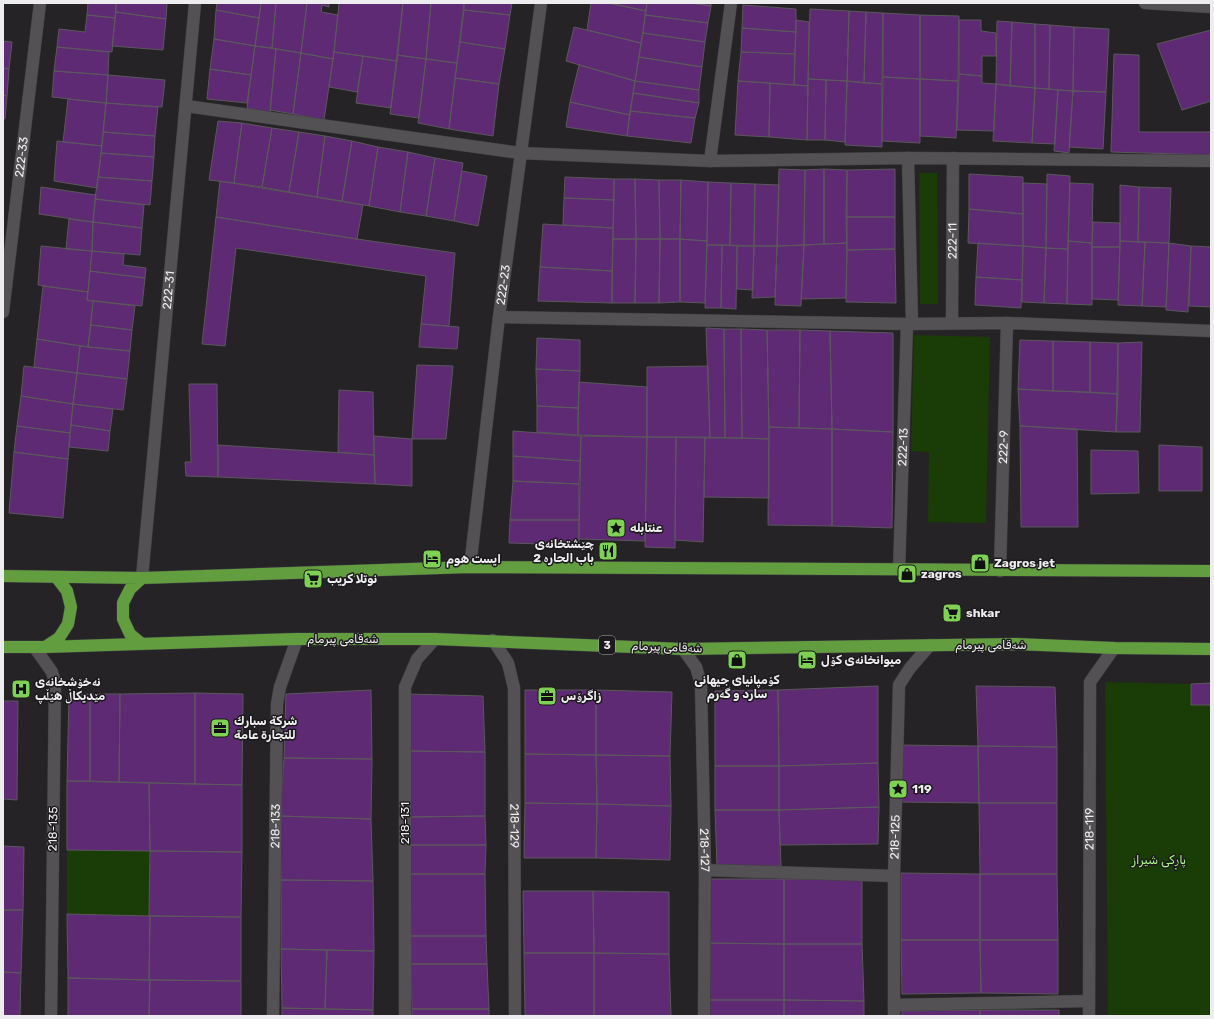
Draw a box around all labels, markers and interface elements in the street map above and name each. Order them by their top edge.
street label: 222-33 [12,136,31,178]
street label: 222-11 [945,223,960,259]
street label: 222-23 [494,264,513,306]
street label: 222-31 [160,270,177,310]
street label: 222-13 [895,428,911,467]
street label: 222-9 [996,430,1011,464]
place icon: عنتابله [605,517,627,539]
place label: عنتابله [630,521,663,535]
place label: چێشتخانەی باب الحارە 2 [533,537,594,565]
restaurant icon: چێشتخانەی باب الحارە 2 [597,540,619,562]
hotel icon: ايست هوم [421,548,443,570]
place label: ايست هوم [446,552,501,568]
shop icon: Zagros jet [969,552,991,574]
place label: Zagros jet [994,556,1055,570]
shop icon: zagros [896,563,918,585]
place label: zagros [921,567,962,581]
supermarket icon: نوتلا كريب [302,568,324,590]
place label: نوتلا كريب [327,572,377,586]
supermarket icon: shkar [941,602,963,624]
place label: shkar [966,606,1000,620]
street label: شەقامی پیرمام [307,632,379,648]
road number: 3 [599,636,615,654]
street label: شەقامی پیرمام [955,638,1027,654]
street label: شەقامی پیرمام [631,639,703,657]
shop icon: کۆمپانیای جیهانی سارد و گەرم [726,649,748,671]
hotel icon: میوانخانەی کۆل [796,649,818,671]
place label: میوانخانەی کۆل [821,653,901,667]
place label: کۆمپانیای جیهانی سارد و گەرم [694,673,780,703]
place label: نەخۆشخانەی مێدیکاڵ هێڵپ [35,675,105,705]
hospital icon: نەخۆشخانەی مێدیکاڵ هێڵپ [10,678,32,700]
office icon: زاگرۆس [536,685,558,707]
place label: زاگرۆس [561,689,601,703]
place label: شركة سبارك للتجارة عامة [234,714,297,742]
office icon: شركة سبارك للتجارة عامة [209,717,231,739]
place icon: 119 [887,778,909,800]
place label: 119 [912,782,932,796]
street label: 218-131 [398,802,412,844]
street label: 218-133 [268,804,283,848]
street label: 218-129 [507,804,521,848]
street label: 218-135 [46,807,60,851]
street label: 218-119 [1082,808,1097,850]
street label: 218-125 [887,815,903,859]
street label: 218-127 [697,828,712,872]
park label: پاڕکی شیراز [1131,853,1186,870]

